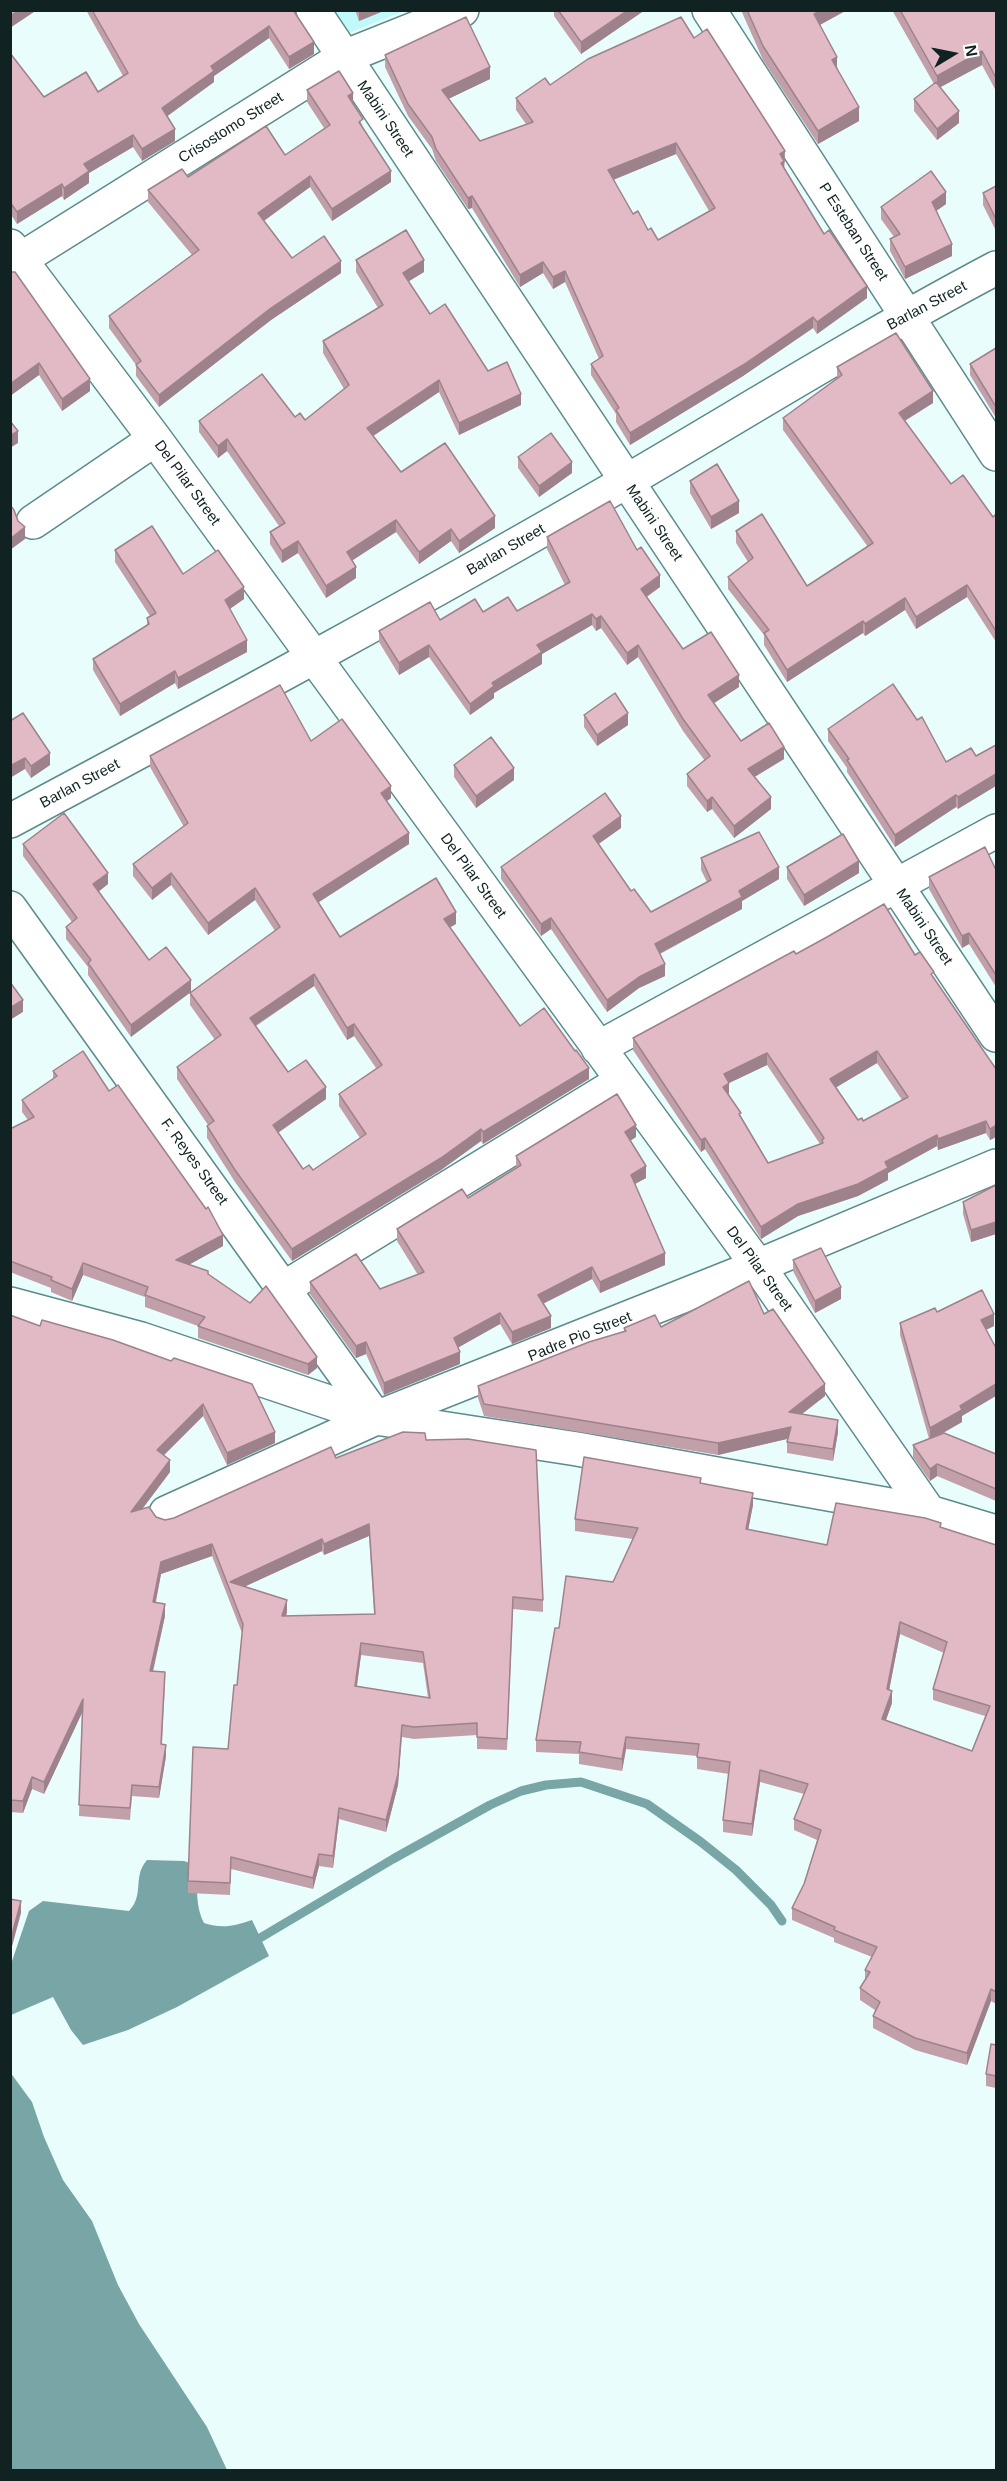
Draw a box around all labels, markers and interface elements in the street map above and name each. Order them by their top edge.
north arrow [923,24,983,84]
text: N [962,44,981,58]
street label: Mabini Street [353,77,417,161]
street label: Crisostomo Street [175,89,287,167]
street label: P Esteban Street [815,180,891,284]
street label: Barlan Street [884,278,970,334]
street label: Del Pilar Street [150,437,224,529]
street label: Mabini Street [622,481,686,565]
street label: Barlan Street [464,520,548,580]
street label: Barlan Street [37,756,123,812]
street label: Del Pilar Street [436,830,510,922]
street label: Mabini Street [892,885,956,969]
street label: F. Reyes Street [157,1115,231,1209]
street label: Del Pilar Street [722,1223,796,1315]
street label: Padre Pio Street [526,1308,634,1366]

